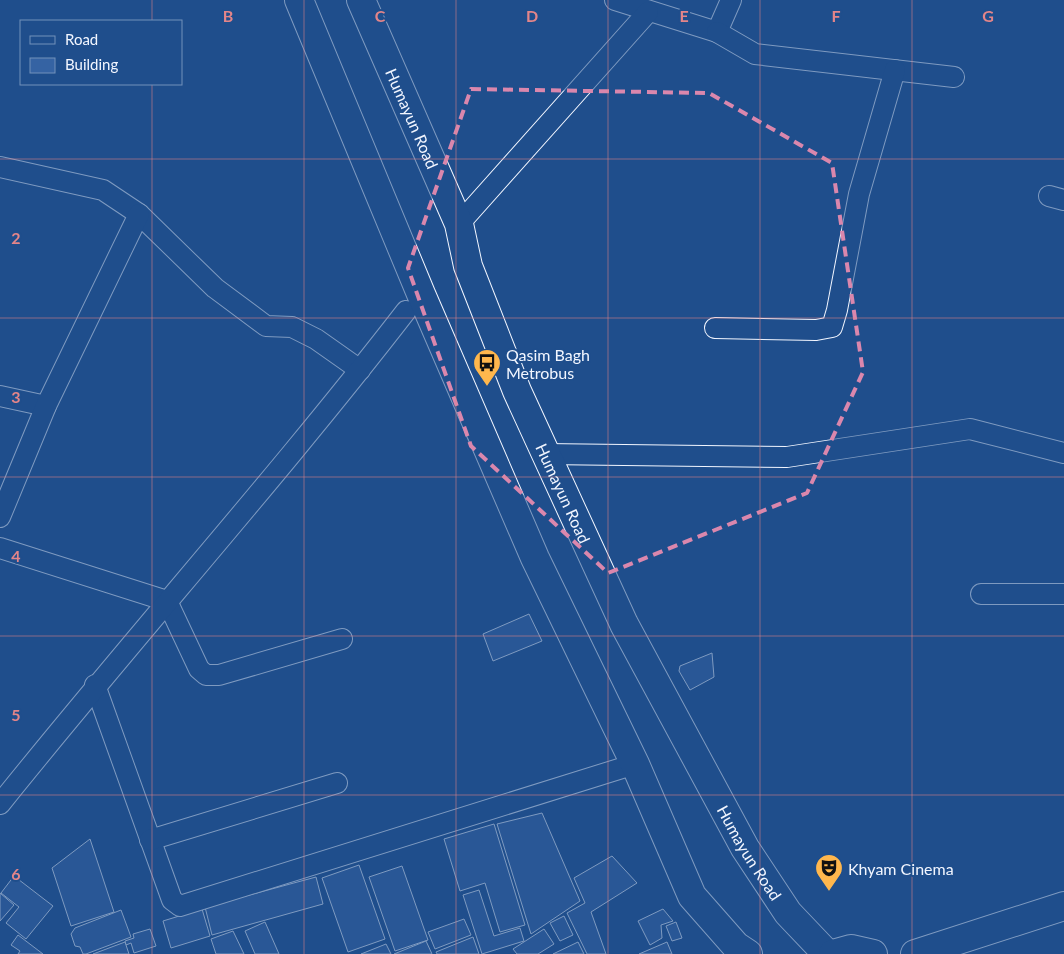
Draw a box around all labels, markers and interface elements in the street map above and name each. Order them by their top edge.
text: B [223,6,233,25]
text: C [375,6,386,25]
text: D [526,6,538,25]
text: E [679,6,689,25]
text: F [831,6,841,25]
text: G [982,6,994,25]
legend [20,20,182,85]
text: Road [65,30,98,48]
text: Building [65,55,118,73]
street label: Humayun Road [382,65,443,171]
text: 2 [11,228,21,247]
place label: Qasim Bagh Metrobus [506,345,590,382]
bus stop icon: Qasim Bagh Metrobus [472,348,502,387]
text: 3 [11,387,21,406]
street label: Humayun Road [533,440,595,546]
text: 4 [11,546,21,565]
text: 5 [11,705,21,724]
street label: Humayun Road [714,802,786,903]
theatre icon: Khyam Cinema [814,853,844,892]
place label: Khyam Cinema [848,859,954,878]
text: 6 [11,864,21,883]

